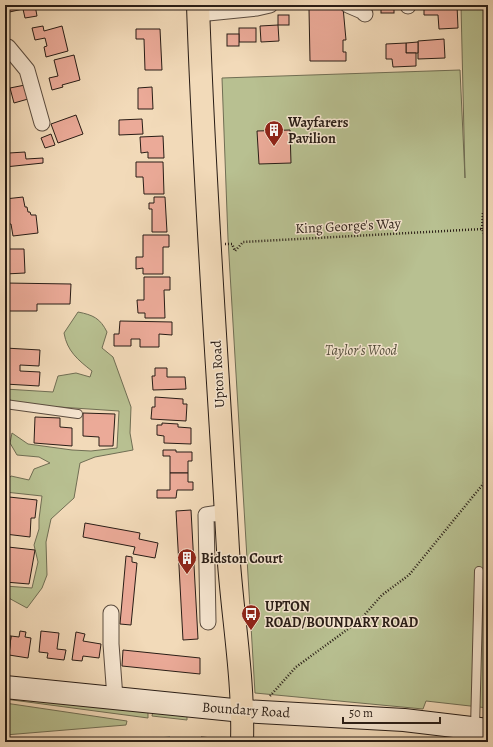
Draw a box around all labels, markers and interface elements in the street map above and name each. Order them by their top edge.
place label: Wayfarers Pavilion [287,113,349,148]
building icon: Wayfarers Pavilion [263,119,285,147]
street label: King George's Way [295,214,402,238]
street label: Upton Road [207,339,229,408]
park label: Taylor's Wood [325,341,398,360]
building icon: Bidston Court [176,547,198,575]
place label: Bidston Court [201,549,283,568]
place label: UPTON ROAD/BOUNDARY ROAD [265,597,418,632]
bus stop icon: UPTON ROAD/BOUNDARY ROAD [240,603,262,631]
street label: Boundary Road [201,697,291,723]
scale bar [343,699,440,725]
text: 50 m [349,705,373,721]

